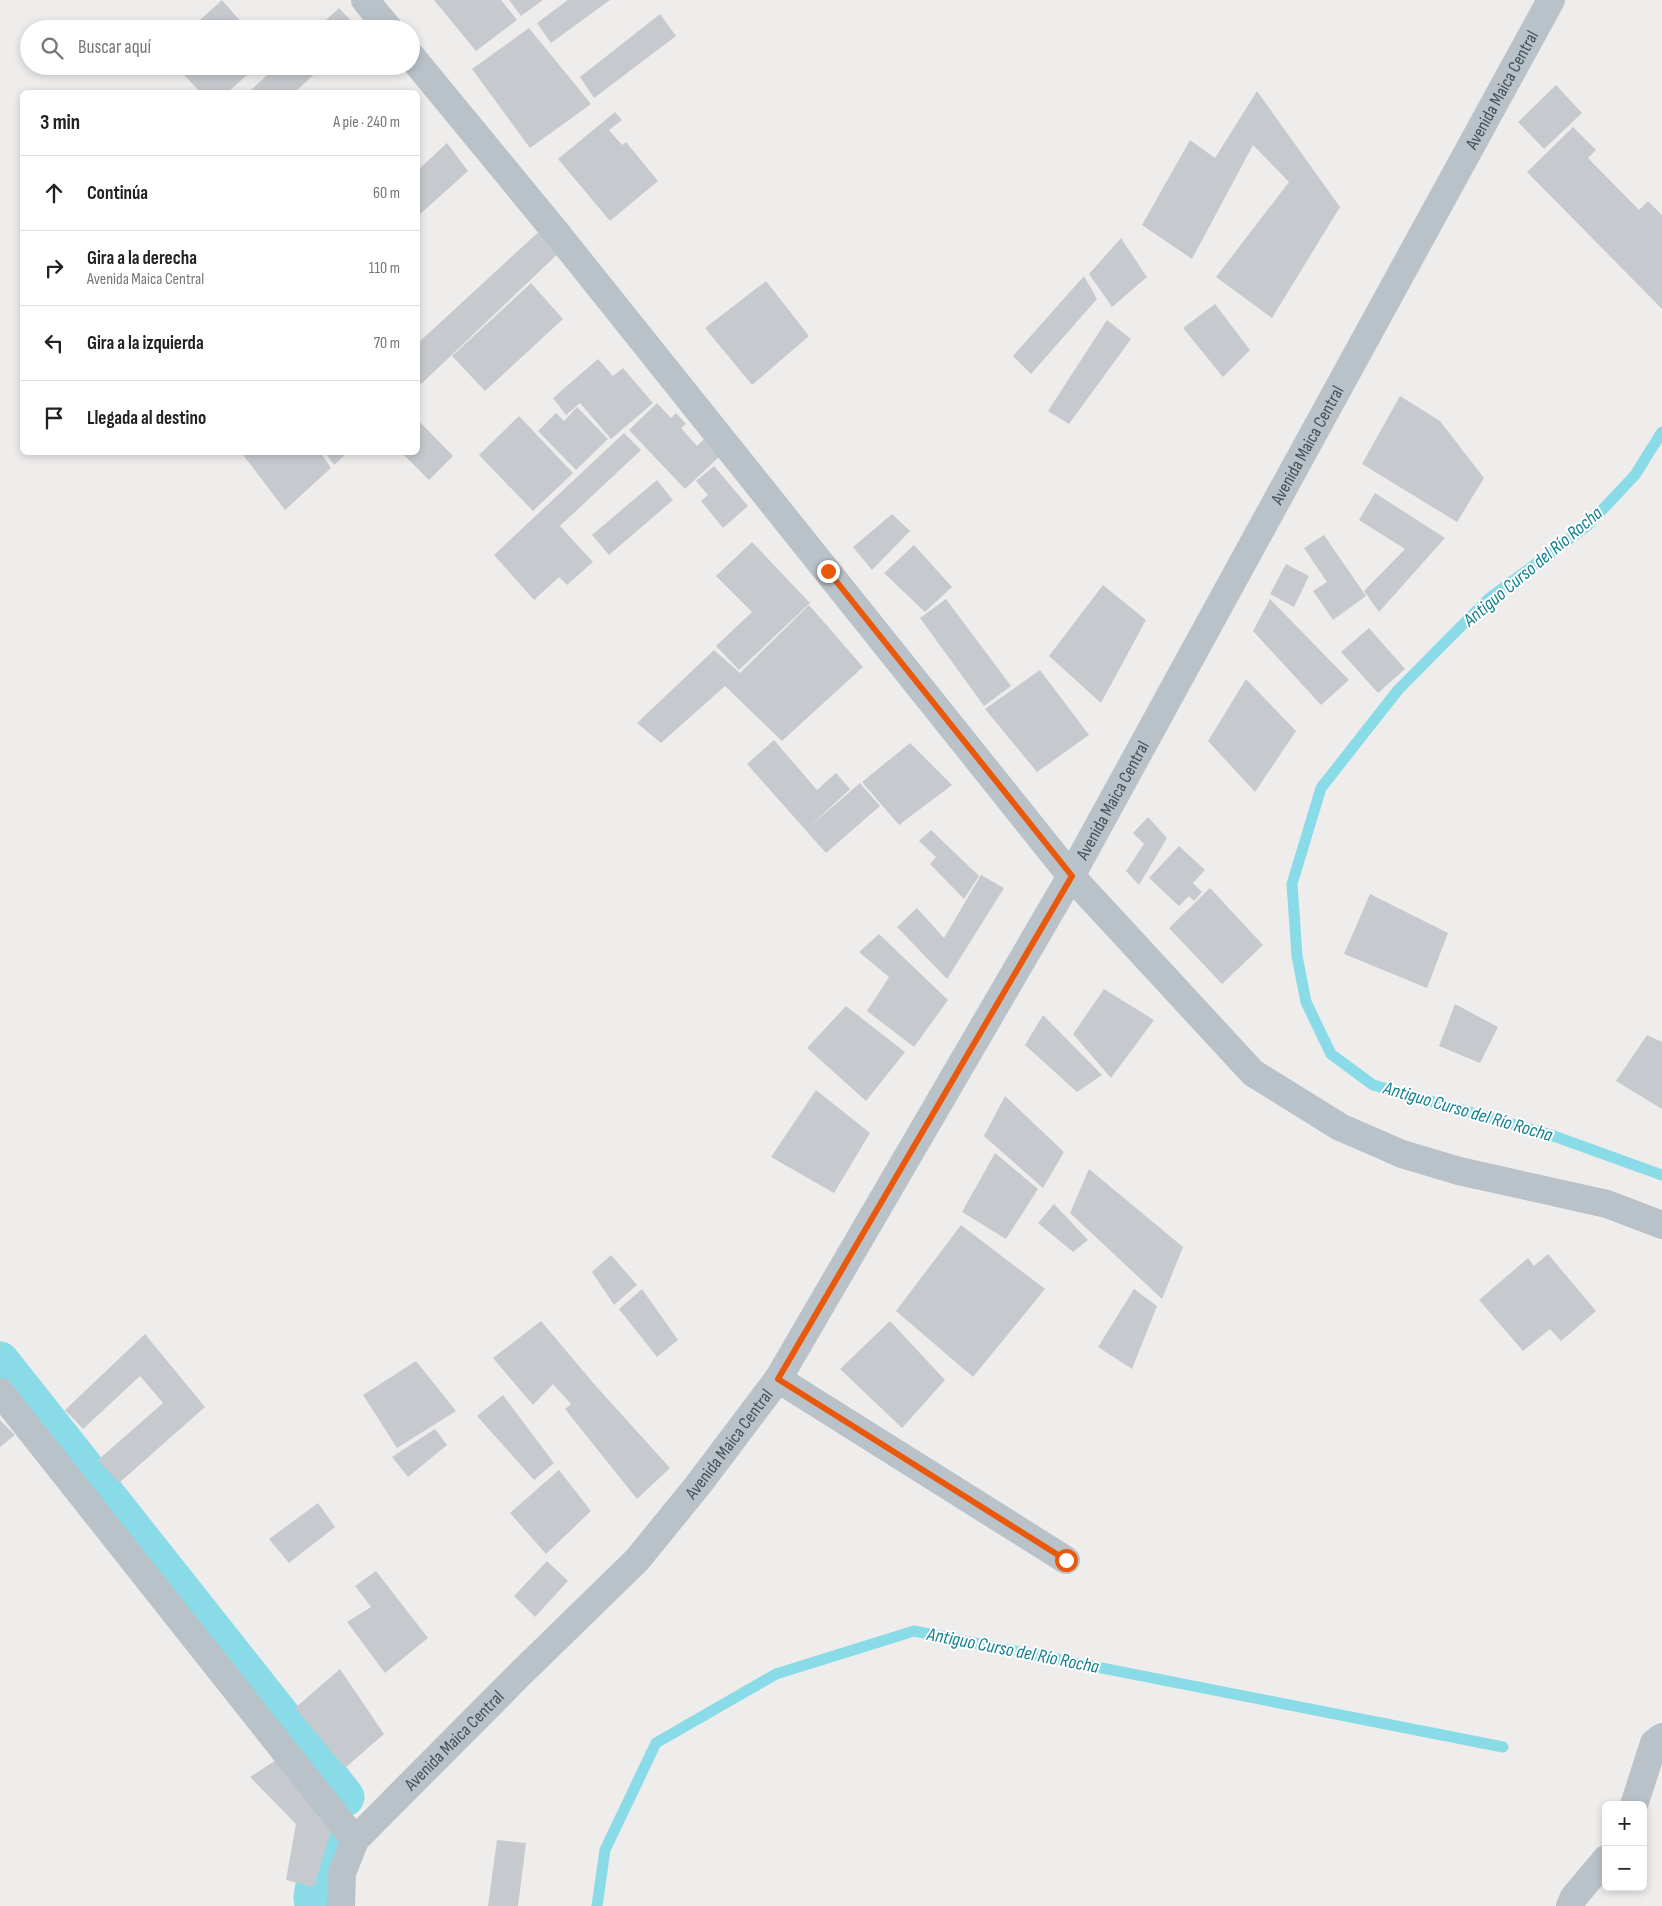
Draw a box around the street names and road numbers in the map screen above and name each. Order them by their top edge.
street label: Avenida Maica Central [1460,27,1543,154]
street label: Avenida Maica Central [1266,382,1348,509]
street label: Avenida Maica Central [1071,737,1154,864]
street label: Avenida Maica Central [680,1385,777,1504]
street label: Avenida Maica Central [399,1686,508,1795]

